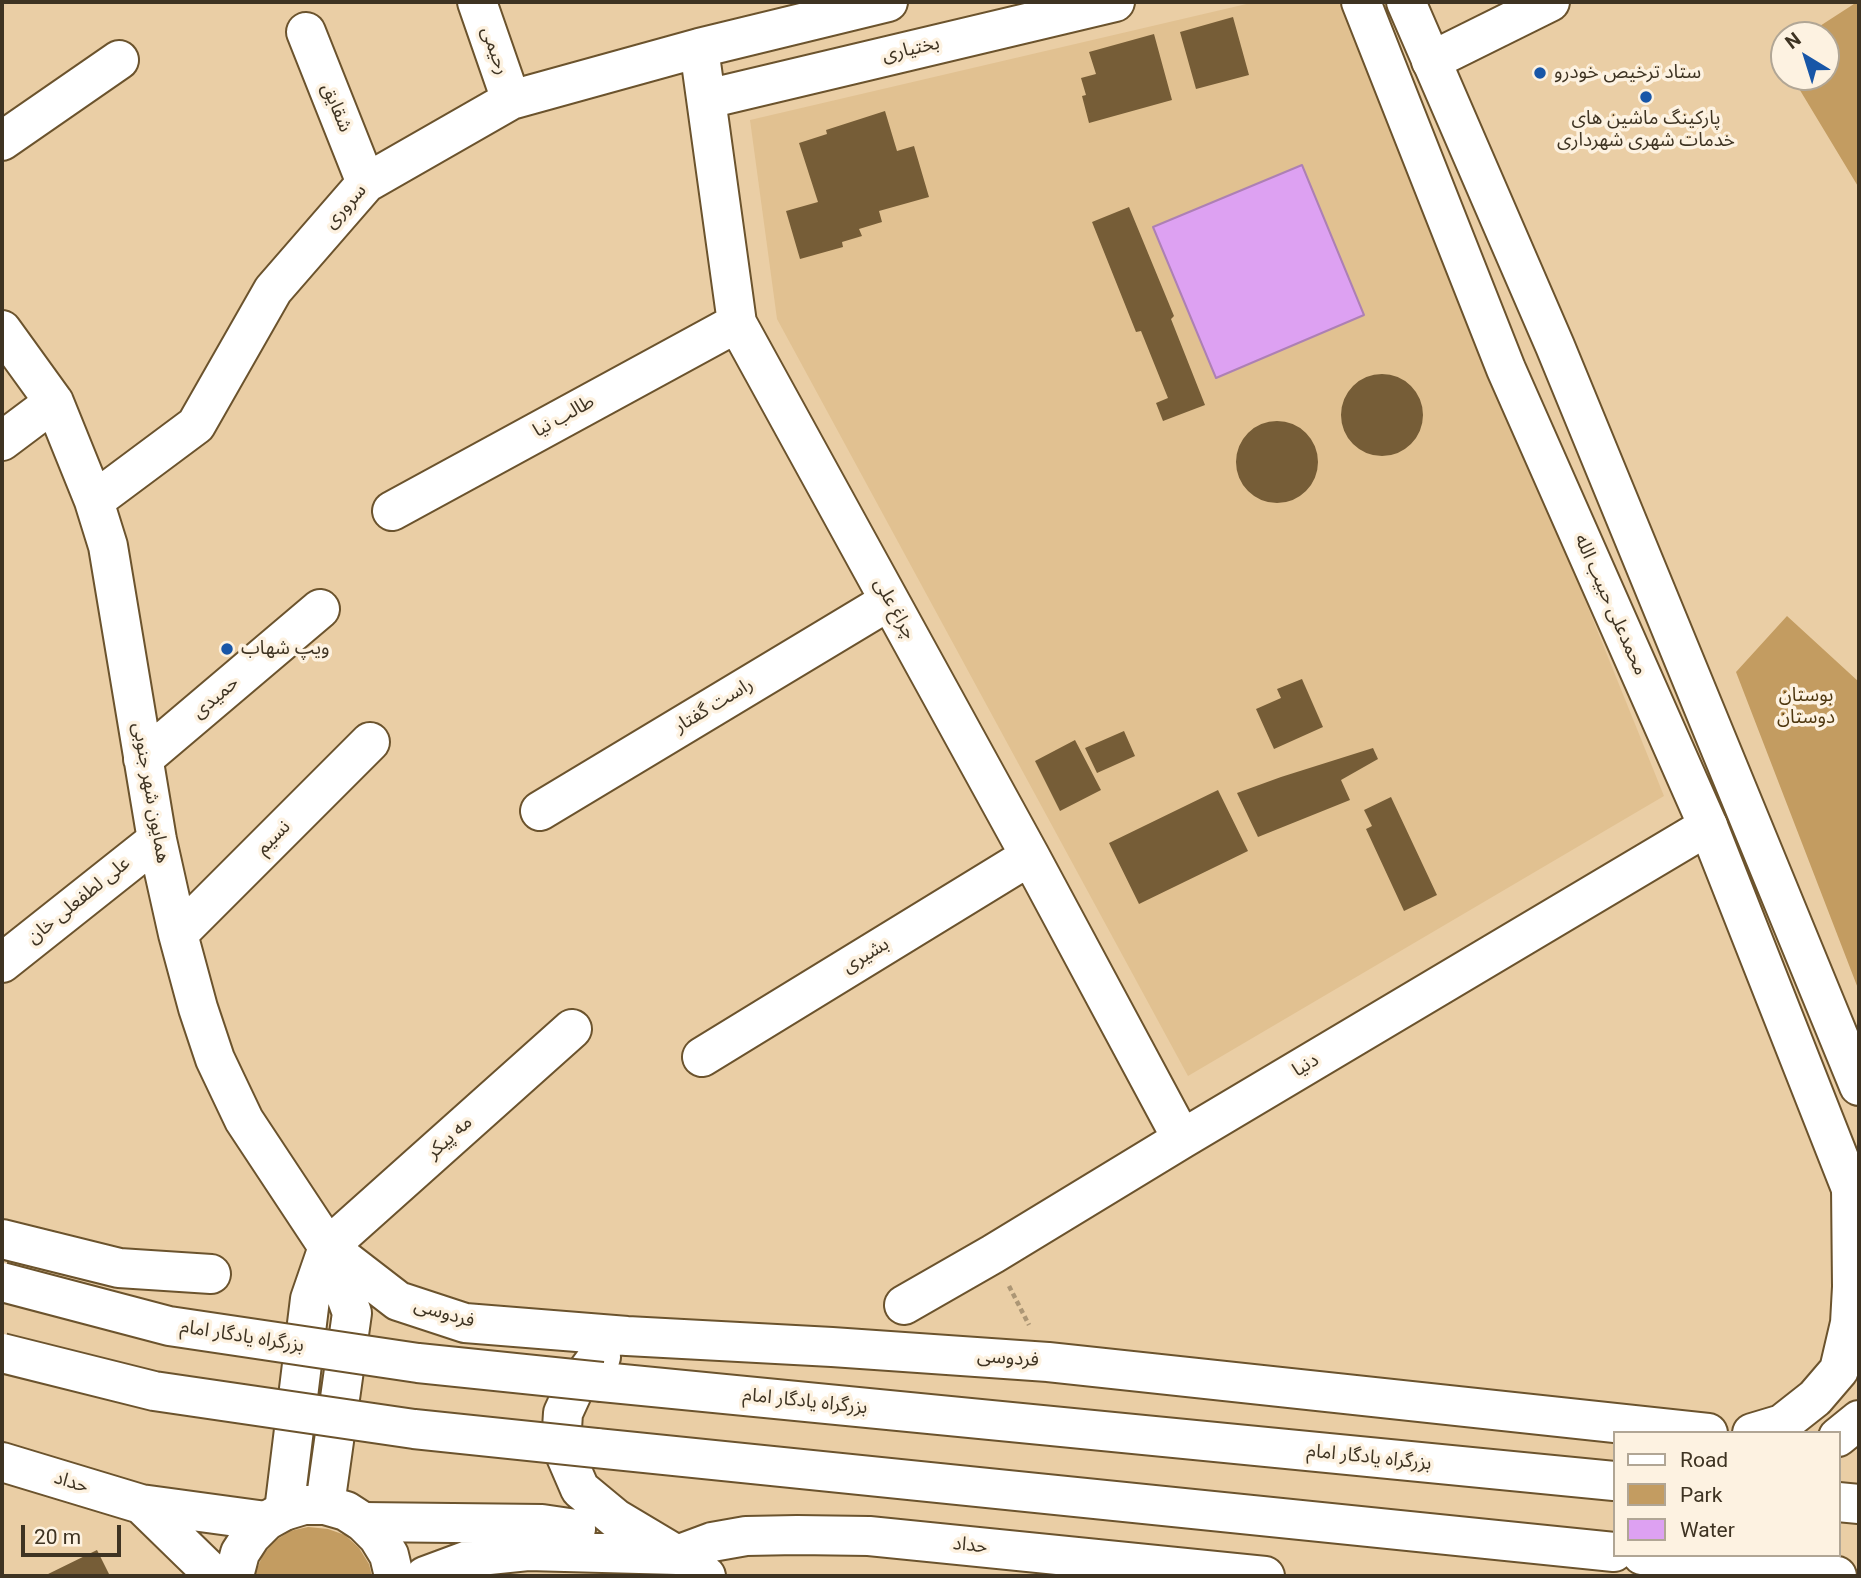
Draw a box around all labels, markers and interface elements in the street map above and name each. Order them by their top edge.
north arrow [1770,21,1840,91]
street label: رحیمی [475,24,513,78]
text: N [1781,27,1805,54]
street label: بختیاری [880,32,942,68]
place label: ستاد ترخیص خودرو [1554,62,1701,84]
marker: ستاد ترخیص خودرو [1532,65,1548,81]
street label: شقایق [316,80,356,136]
marker: پارکینگ ماشین های خدمات شهری شهرداری [1638,89,1654,105]
place label: پارکینگ ماشین های خدمات شهری شهرداری [1557,108,1735,152]
street label: سروری [320,180,372,234]
street label: طالب‌ نیا [529,391,599,443]
street label: محمدعلی حبیب الله [1569,531,1651,679]
street label: چراغ‌ علی [868,574,920,644]
place label: ویپ شهاب [241,638,330,660]
marker: ویپ شهاب [219,641,235,657]
street label: حمیدی [188,672,244,724]
street label: راست گفتار [670,674,758,738]
park label: بوستان دوستان [1777,685,1835,729]
street label: همایون‌ شهر جنوبی [126,721,174,865]
street label: نسیم [252,816,296,860]
street label: علی لطفعلی خان [23,853,135,949]
street label: بشیری [839,933,893,979]
street label: دنیا [1289,1049,1323,1083]
street label: مه‌ پیکر [422,1112,478,1164]
street label: فردوسی [411,1295,477,1333]
street label: بزرگراه یادگار امام [178,1316,306,1358]
street label: فردوسی [976,1345,1040,1373]
street label: بزرگراه یادگار امام [742,1384,868,1420]
legend [1612,1431,1840,1557]
street label: بزرگراه یادگار امام [1306,1440,1432,1476]
text: Road [1680,1448,1728,1472]
street label: حداد [51,1467,91,1499]
text: Park [1680,1483,1722,1507]
scale bar [24,1512,124,1556]
text: Water [1680,1518,1735,1542]
text: 20 m [34,1525,81,1549]
street label: حداد [951,1533,989,1559]

